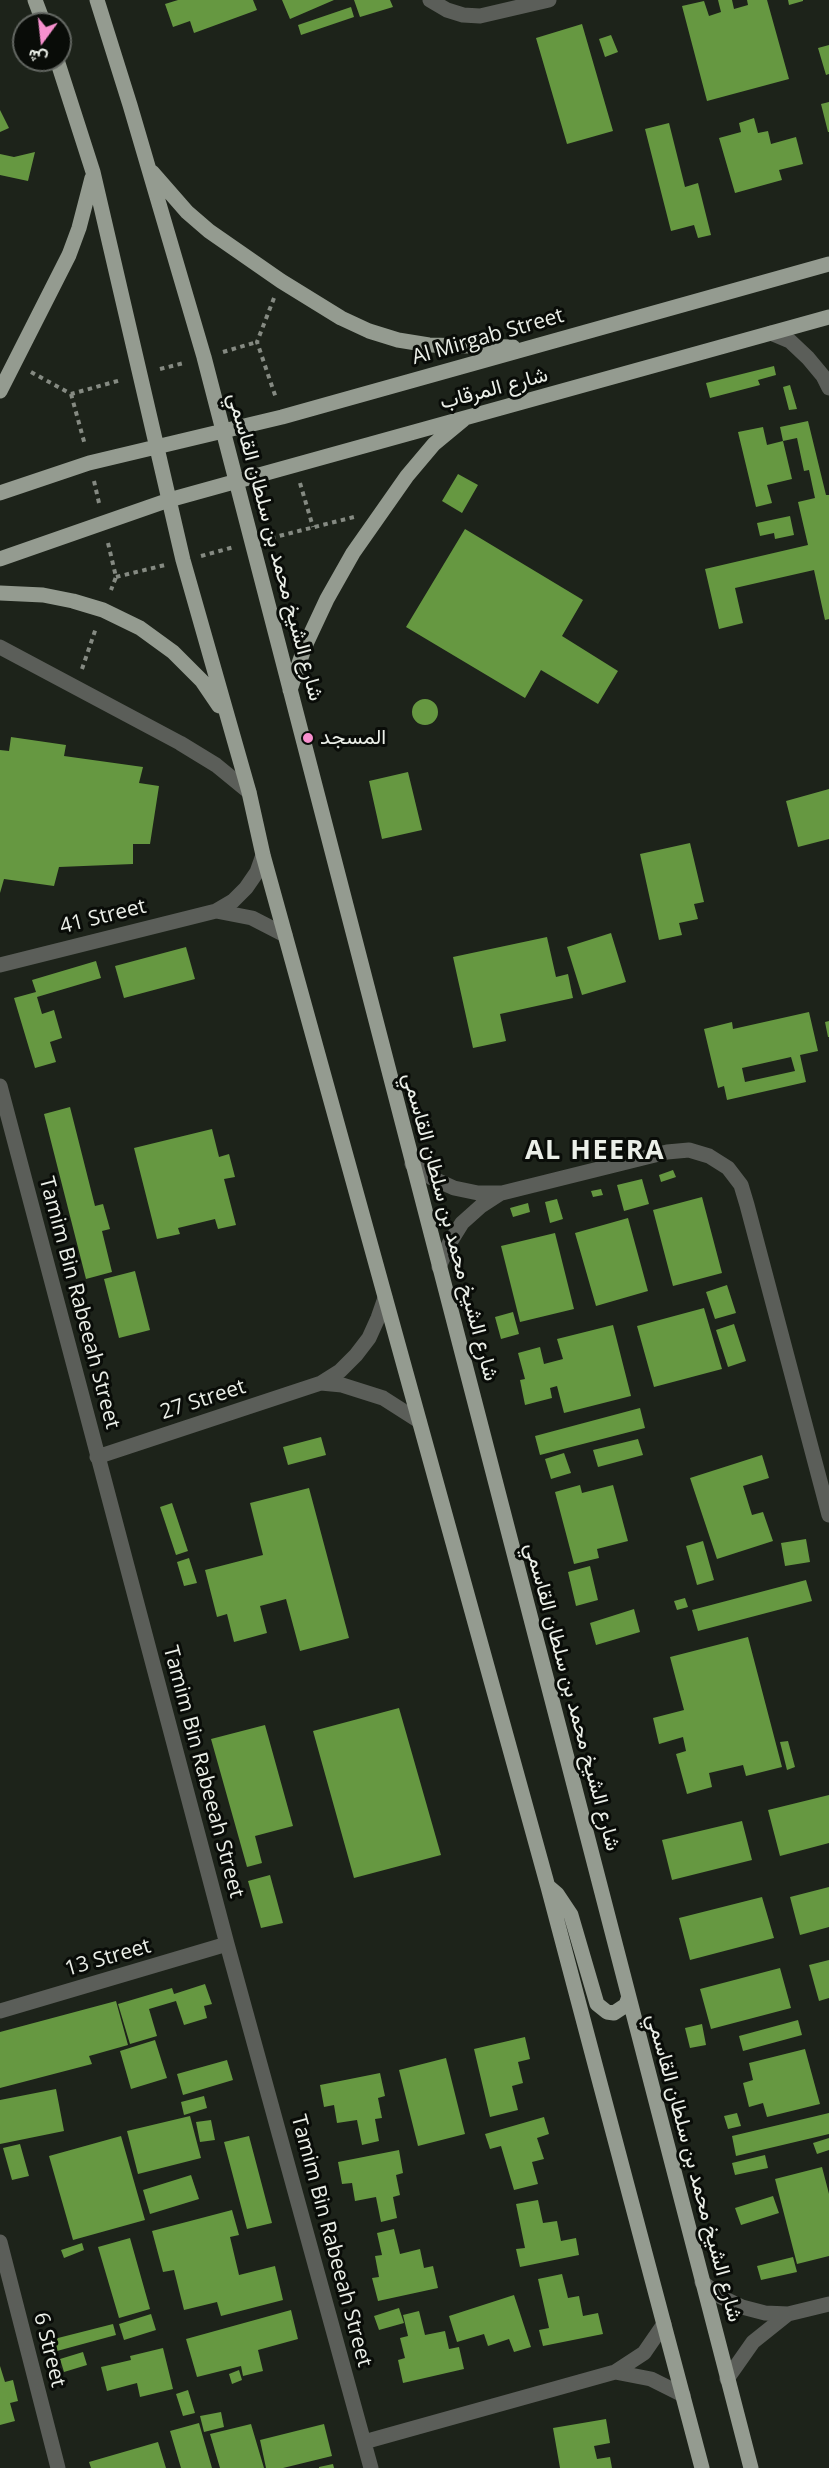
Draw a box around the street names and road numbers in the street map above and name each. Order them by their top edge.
street label: Al Mirgab Street [409,303,567,371]
street label: شارع المرقاب [437,362,551,416]
street label: شارع الشيخ محمد بن سلطان القاسمي [222,390,328,704]
street label: 41 Street [57,894,149,940]
street label: شارع الشيخ محمد بن سلطان القاسمي [397,1070,503,1384]
street label: Tamim Bin Rabeeah Street [33,1174,125,1432]
street label: 27 Street [157,1374,249,1426]
street label: شارع الشيخ محمد بن سلطان القاسمي [519,1540,625,1854]
street label: Tamim Bin Rabeeah Street [157,1643,249,1901]
street label: 13 Street [62,1934,154,1982]
street label: شارع الشيخ محمد بن سلطان القاسمي [641,2011,747,2325]
street label: Tamim Bin Rabeeah Street [285,2112,377,2370]
street label: 6 Street [28,2310,70,2390]

